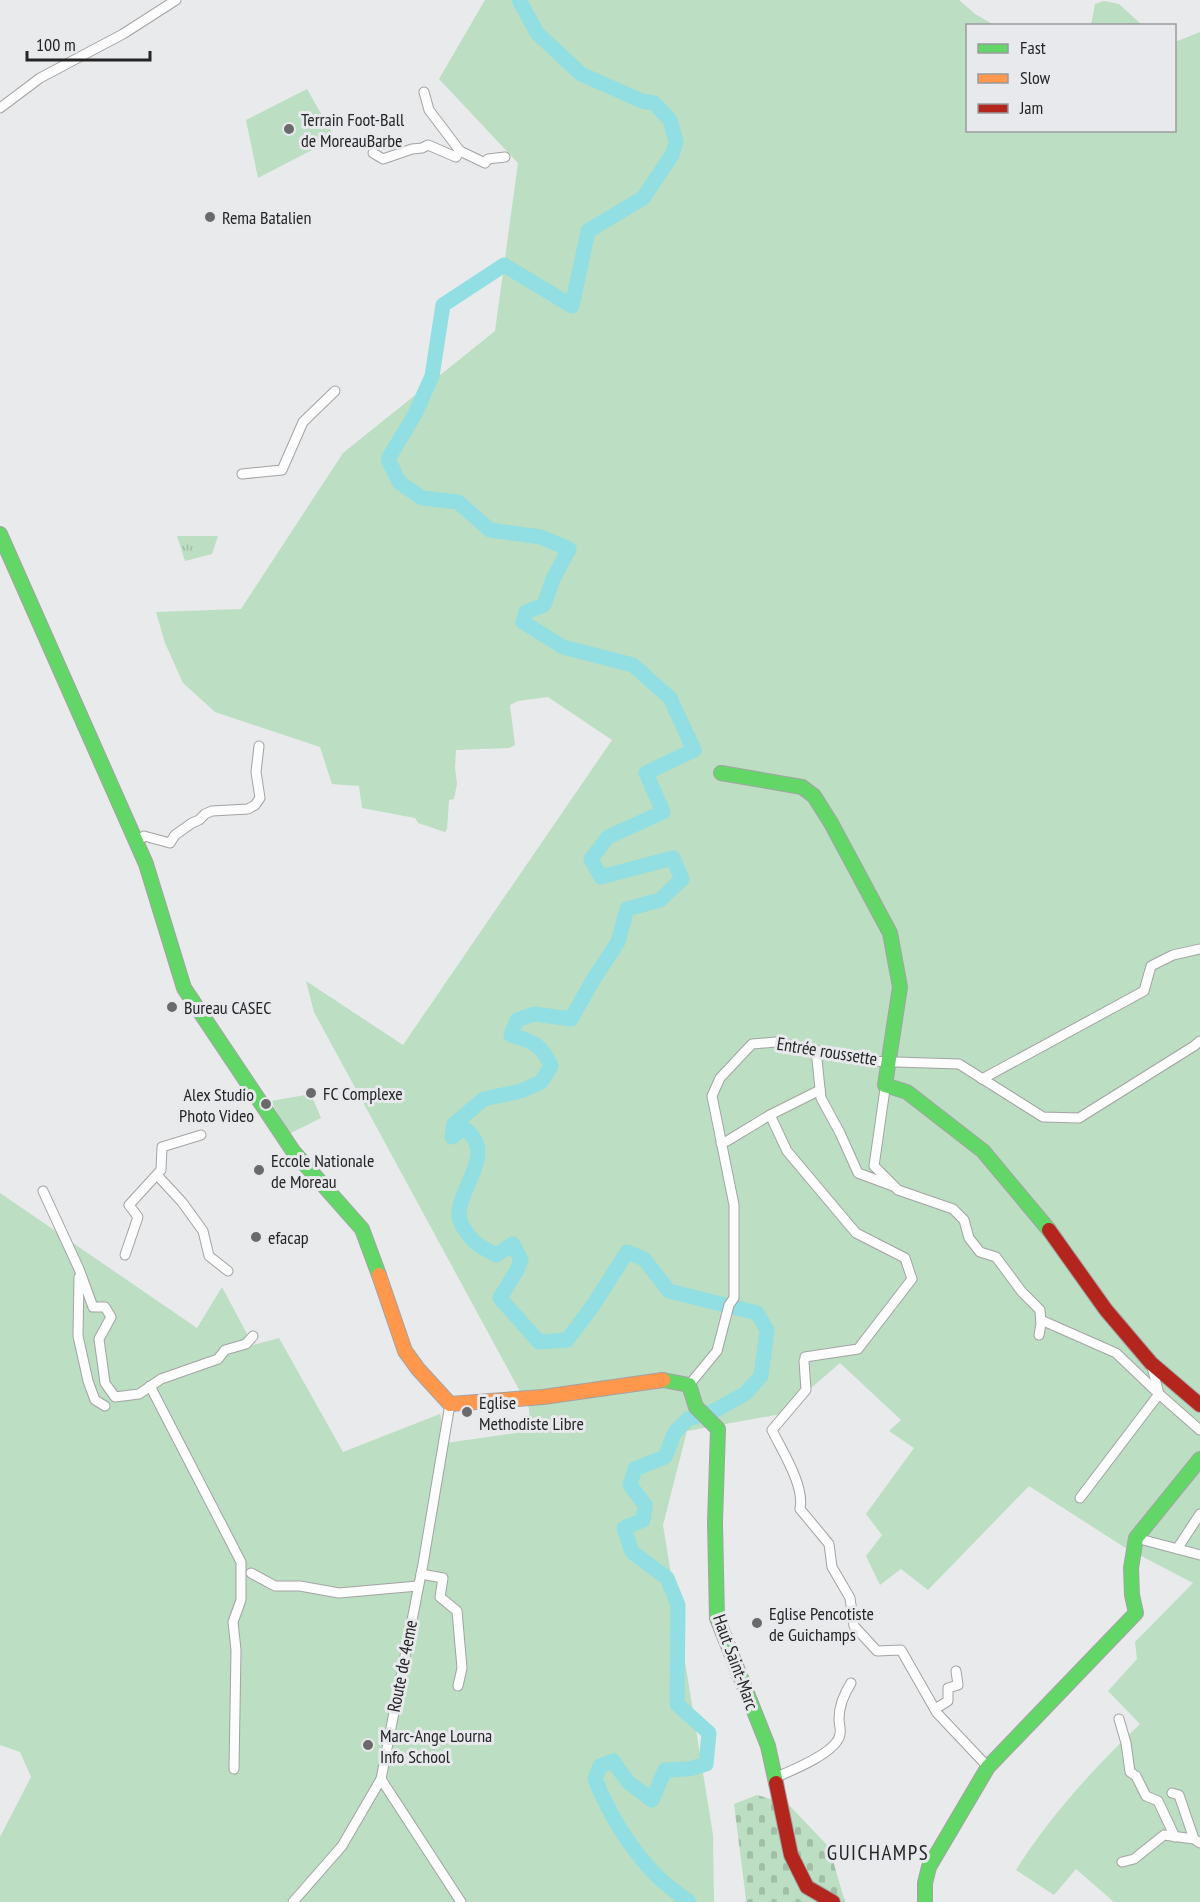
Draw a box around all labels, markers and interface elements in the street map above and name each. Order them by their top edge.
scale bar [27,24,150,62]
legend [966,24,1176,132]
text: 100 m [36,33,76,56]
text: Fast [1020,36,1046,59]
text: Slow [1020,66,1051,89]
text: Jam [1019,96,1043,119]
place label: Terrain Foot-Ball de MoreauBarbe [301,108,405,152]
marker: Terrain Foot-Ball de MoreauBarbe [282,122,296,136]
place label: Rema Batalien [222,206,311,229]
marker: Rema Batalien [203,210,217,224]
place label: Bureau CASEC [184,996,271,1019]
marker: Bureau CASEC [165,1000,179,1014]
street label: Entrée roussette [775,1032,879,1070]
place label: FC Complexe [323,1082,403,1105]
place label: Alex Studio Photo Video [179,1083,254,1127]
marker: FC Complexe [304,1086,318,1100]
marker: Alex Studio Photo Video [259,1097,273,1111]
place label: Eccole Nationale de Moreau [271,1149,374,1193]
marker: Eccole Nationale de Moreau [252,1163,266,1177]
place label: efacap [268,1226,309,1249]
marker: efacap [249,1230,263,1244]
place label: Eglise Methodiste Libre [479,1391,584,1435]
marker: Eglise Methodiste Libre [460,1405,474,1419]
place label: Eglise Pencotiste de Guichamps [769,1602,874,1646]
street label: Haut Saint-Marc [708,1611,764,1713]
marker: Eglise Pencotiste de Guichamps [750,1616,764,1630]
street label: Route de 4eme [382,1618,422,1714]
place label: Marc-Ange Lourna Info School [380,1724,492,1768]
marker: Marc-Ange Lourna Info School [361,1738,375,1752]
district label: GUICHAMPS [827,1839,929,1866]

